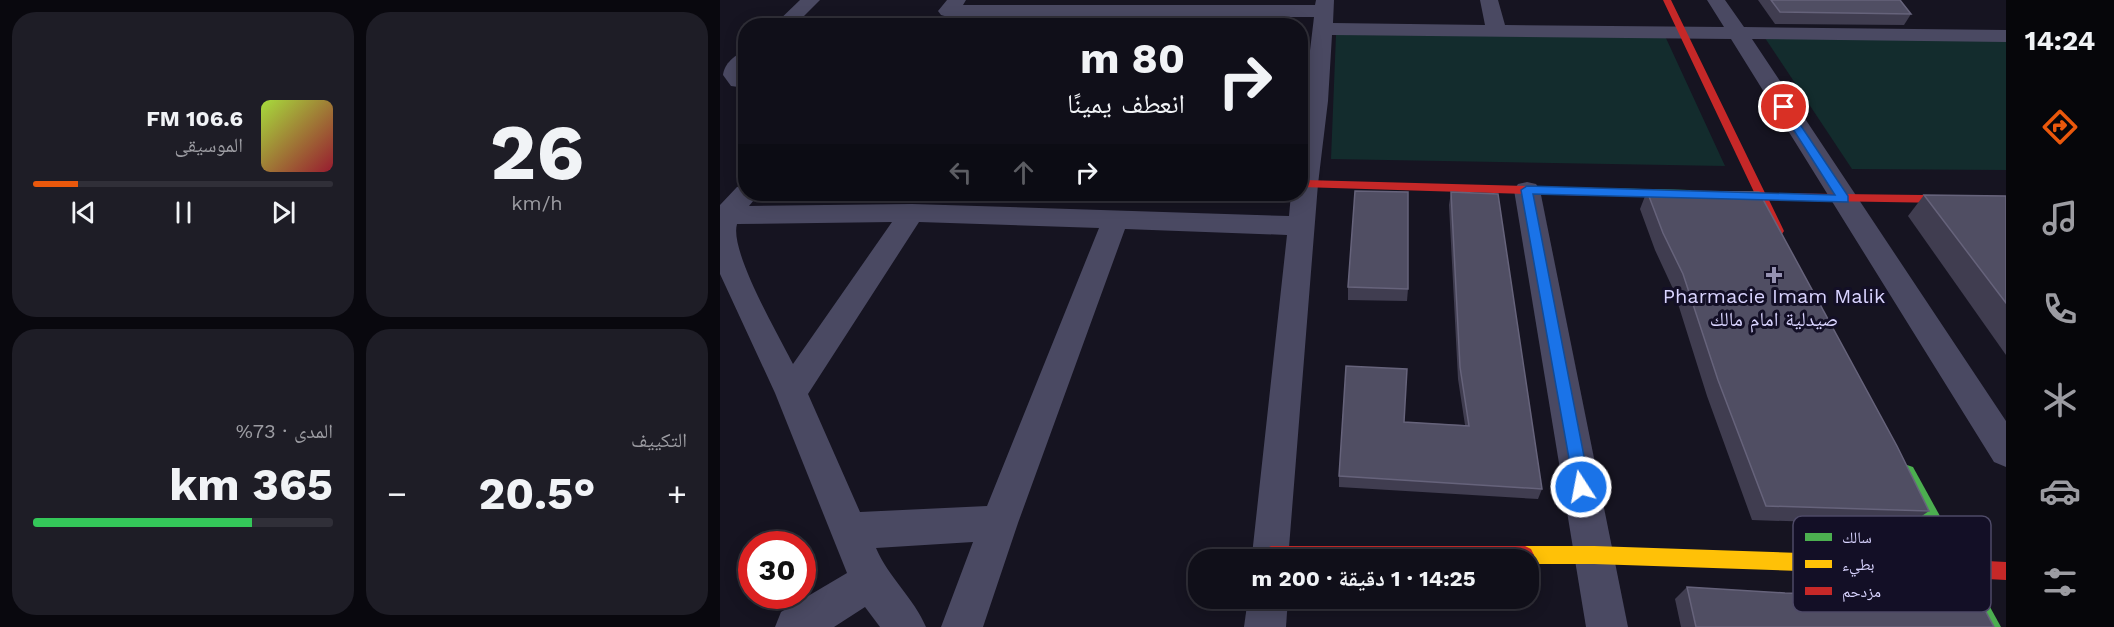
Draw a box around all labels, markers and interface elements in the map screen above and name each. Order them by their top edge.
text: 14:24 [2025,25,2095,57]
text: 80 m [1080,34,1185,83]
icon: right [1206,42,1284,120]
pin [1758,81,1809,132]
text: انعطف يمينًا [1067,88,1185,120]
icon: arrive [1767,90,1800,123]
text: 106.6 FM [146,106,243,131]
text: 26 [490,106,584,198]
icon: directions [2039,106,2081,148]
text: الموسيقى [175,133,243,157]
icon: left [944,156,977,189]
icon: ahead [1007,156,1040,189]
icon: right [1070,156,1103,189]
text: km/h [511,191,563,215]
icon: previous [67,196,100,229]
icon: pause [167,196,200,229]
icon: next [267,196,300,229]
icon: music [2039,197,2081,239]
marker: Pharmacie Imam Malik صيدلية امام مالك [1767,268,1781,282]
place label: Pharmacie Imam Malik صيدلية امام مالك [1663,284,1885,333]
icon: phone [2039,288,2081,330]
icon: climate [2039,379,2081,421]
text: المدى · 73% [236,419,333,443]
text: التكييف [631,428,687,452]
position arrow [1549,455,1613,519]
text: 365 km [169,458,333,511]
text: 20.5° [479,467,595,520]
icon: car [2039,470,2081,512]
text: − [387,474,407,513]
text: + [667,474,687,513]
legend [1793,516,1991,612]
text: سالك [1842,528,1872,547]
speed limit sign: 30 [738,531,816,609]
text: بطيء [1842,555,1874,577]
icon: filters [2039,561,2081,603]
text: 14:25 · 1 دقيقة · 200 m [1252,566,1475,591]
text: مزدحم [1842,582,1881,602]

